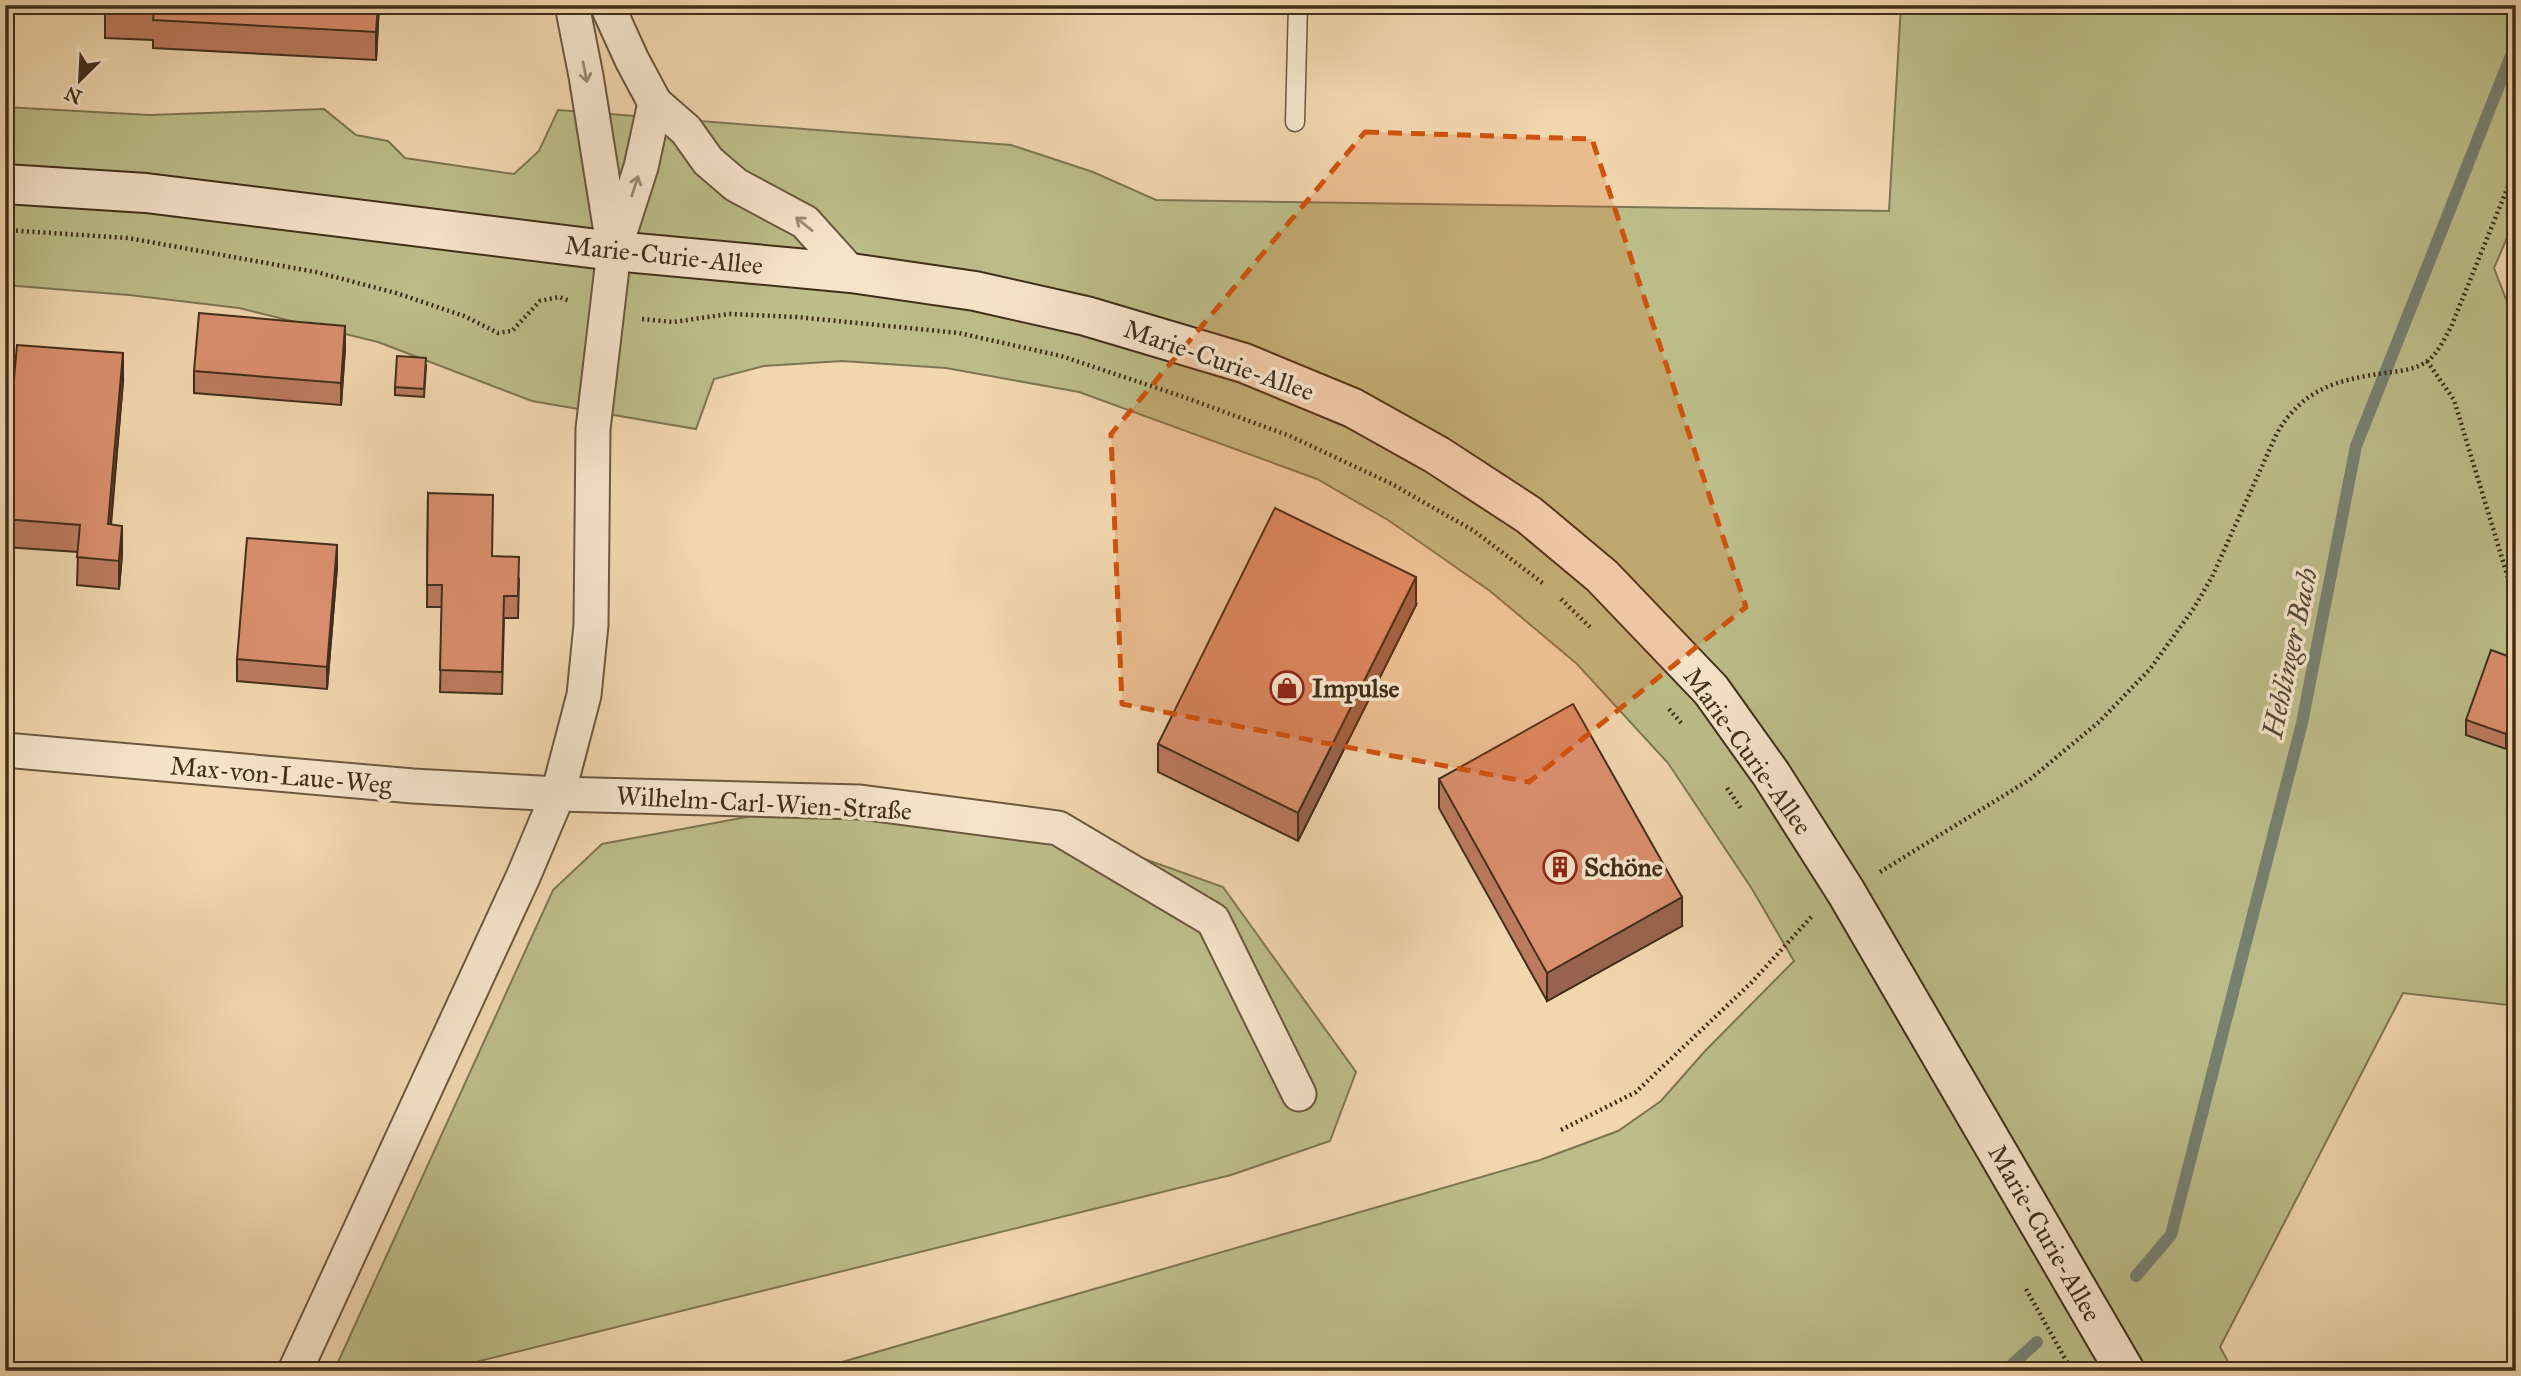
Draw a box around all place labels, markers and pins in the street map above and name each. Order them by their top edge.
shop icon: Impulse [1268,669,1306,707]
place label: Impulse [1312,672,1399,704]
building icon: Schöne [1541,848,1579,886]
place label: Schöne [1584,851,1663,883]

